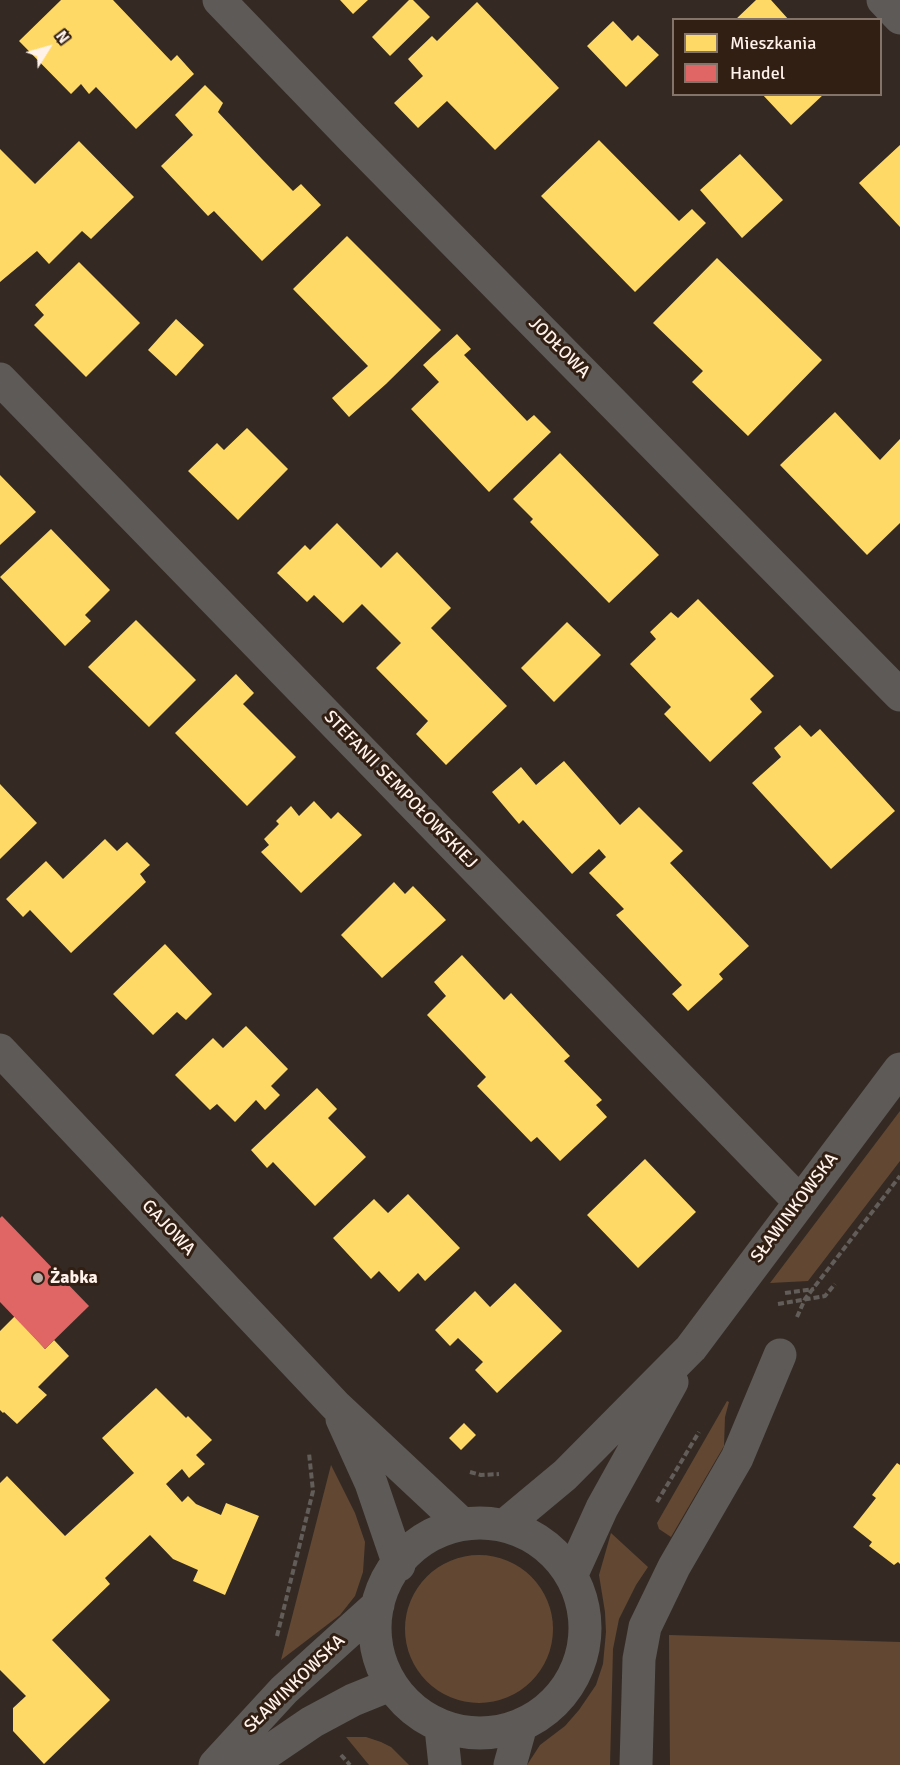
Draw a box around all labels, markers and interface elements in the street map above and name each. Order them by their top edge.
north arrow [18,18,78,78]
legend [672,18,882,96]
text: N [51,27,74,48]
text: Mieszkania [730,32,816,54]
text: Handel [730,62,785,84]
street label: JODŁOWA [524,313,594,383]
street label: STEFANII SEMPOŁOWSKIEJ [319,706,481,874]
street label: SŁAWINKOWSKA [747,1149,843,1267]
street label: GAJOWA [137,1196,199,1260]
place label: Żabka [50,1267,98,1289]
marker: Żabka [31,1271,45,1285]
street label: SŁAWINKOWSKA [240,1630,350,1738]

